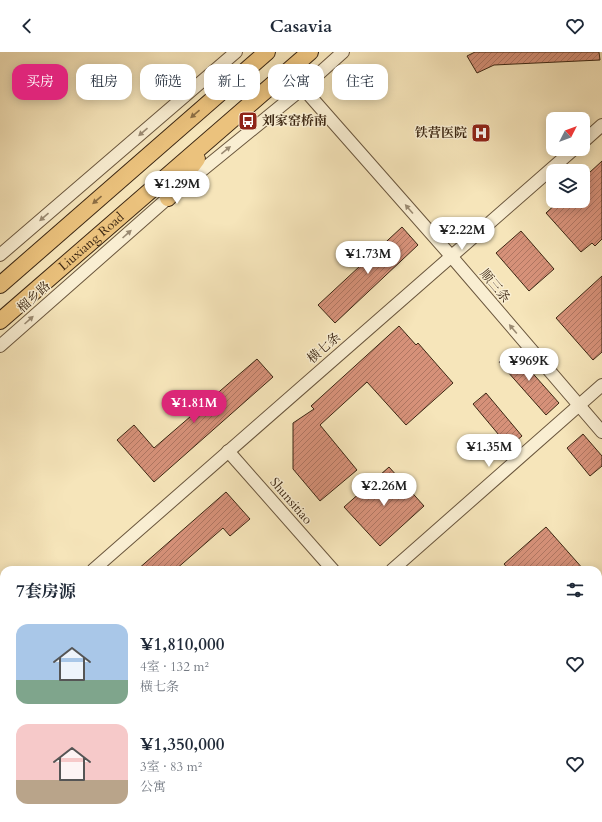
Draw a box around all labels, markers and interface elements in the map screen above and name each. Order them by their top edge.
text: Casavia [270,14,332,39]
icon: back [16,15,38,37]
icon: heart [564,15,586,37]
chip: 买房 [12,64,68,100]
chip: 租房 [76,64,132,100]
chip: 筛选 [140,64,196,100]
chip: 新上 [204,64,260,100]
chip: 公寓 [268,64,324,100]
chip: 住宅 [332,64,388,100]
one-way arrow [190,110,201,119]
bus stop icon: 刘家窑桥南 [237,110,259,132]
place label: 刘家窑桥南 [262,112,327,130]
north arrow [546,112,590,156]
map controls [546,112,590,208]
hospital icon: 铁营医院 [470,122,492,144]
place label: 铁营医院 [415,124,467,142]
one-way arrow [137,128,148,137]
one-way arrow [220,146,231,155]
button: layers [546,164,590,208]
pin: ¥1.29M [144,171,210,205]
text: ¥1.29M [154,175,200,193]
one-way arrow [92,195,103,204]
one-way arrow [405,204,414,214]
street label: Liuxiang Road [55,208,128,275]
one-way arrow [39,212,49,221]
pin: ¥2.22M [429,217,495,251]
text: ¥2.22M [439,221,485,239]
one-way arrow [122,230,131,239]
pin: ¥1.73M [335,241,401,275]
text: ¥1.73M [345,245,391,263]
street label: 顺三条 [476,265,514,307]
street label: 榴乡路 [13,277,55,317]
one-way arrow [24,315,34,325]
one-way arrow [508,323,517,334]
street label: 横七条 [303,328,345,368]
pin: ¥969K [501,348,557,382]
text: ¥969K [509,352,549,370]
pin: ¥1.81M [161,390,227,424]
text: ¥1.81M [171,394,217,412]
pin: ¥1.35M [456,434,522,468]
text: ¥1.35M [466,438,512,456]
pin: ¥2.26M [351,473,417,507]
street label: Shunsitiao [266,474,316,528]
text: ¥2.26M [361,477,407,495]
icon: filters [564,579,586,601]
text: 7套房源 [16,580,76,603]
text: ¥1,810,000 [140,633,224,656]
icon: home [48,640,96,688]
icon: heart [564,653,586,675]
text: 4室 · 132 m² [140,658,209,676]
text: 横七条 [140,678,179,696]
text: ¥1,350,000 [140,733,224,756]
icon: home [48,740,96,788]
icon: heart [564,753,586,775]
text: 3室 · 83 m² [140,758,202,776]
text: 公寓 [140,778,166,796]

